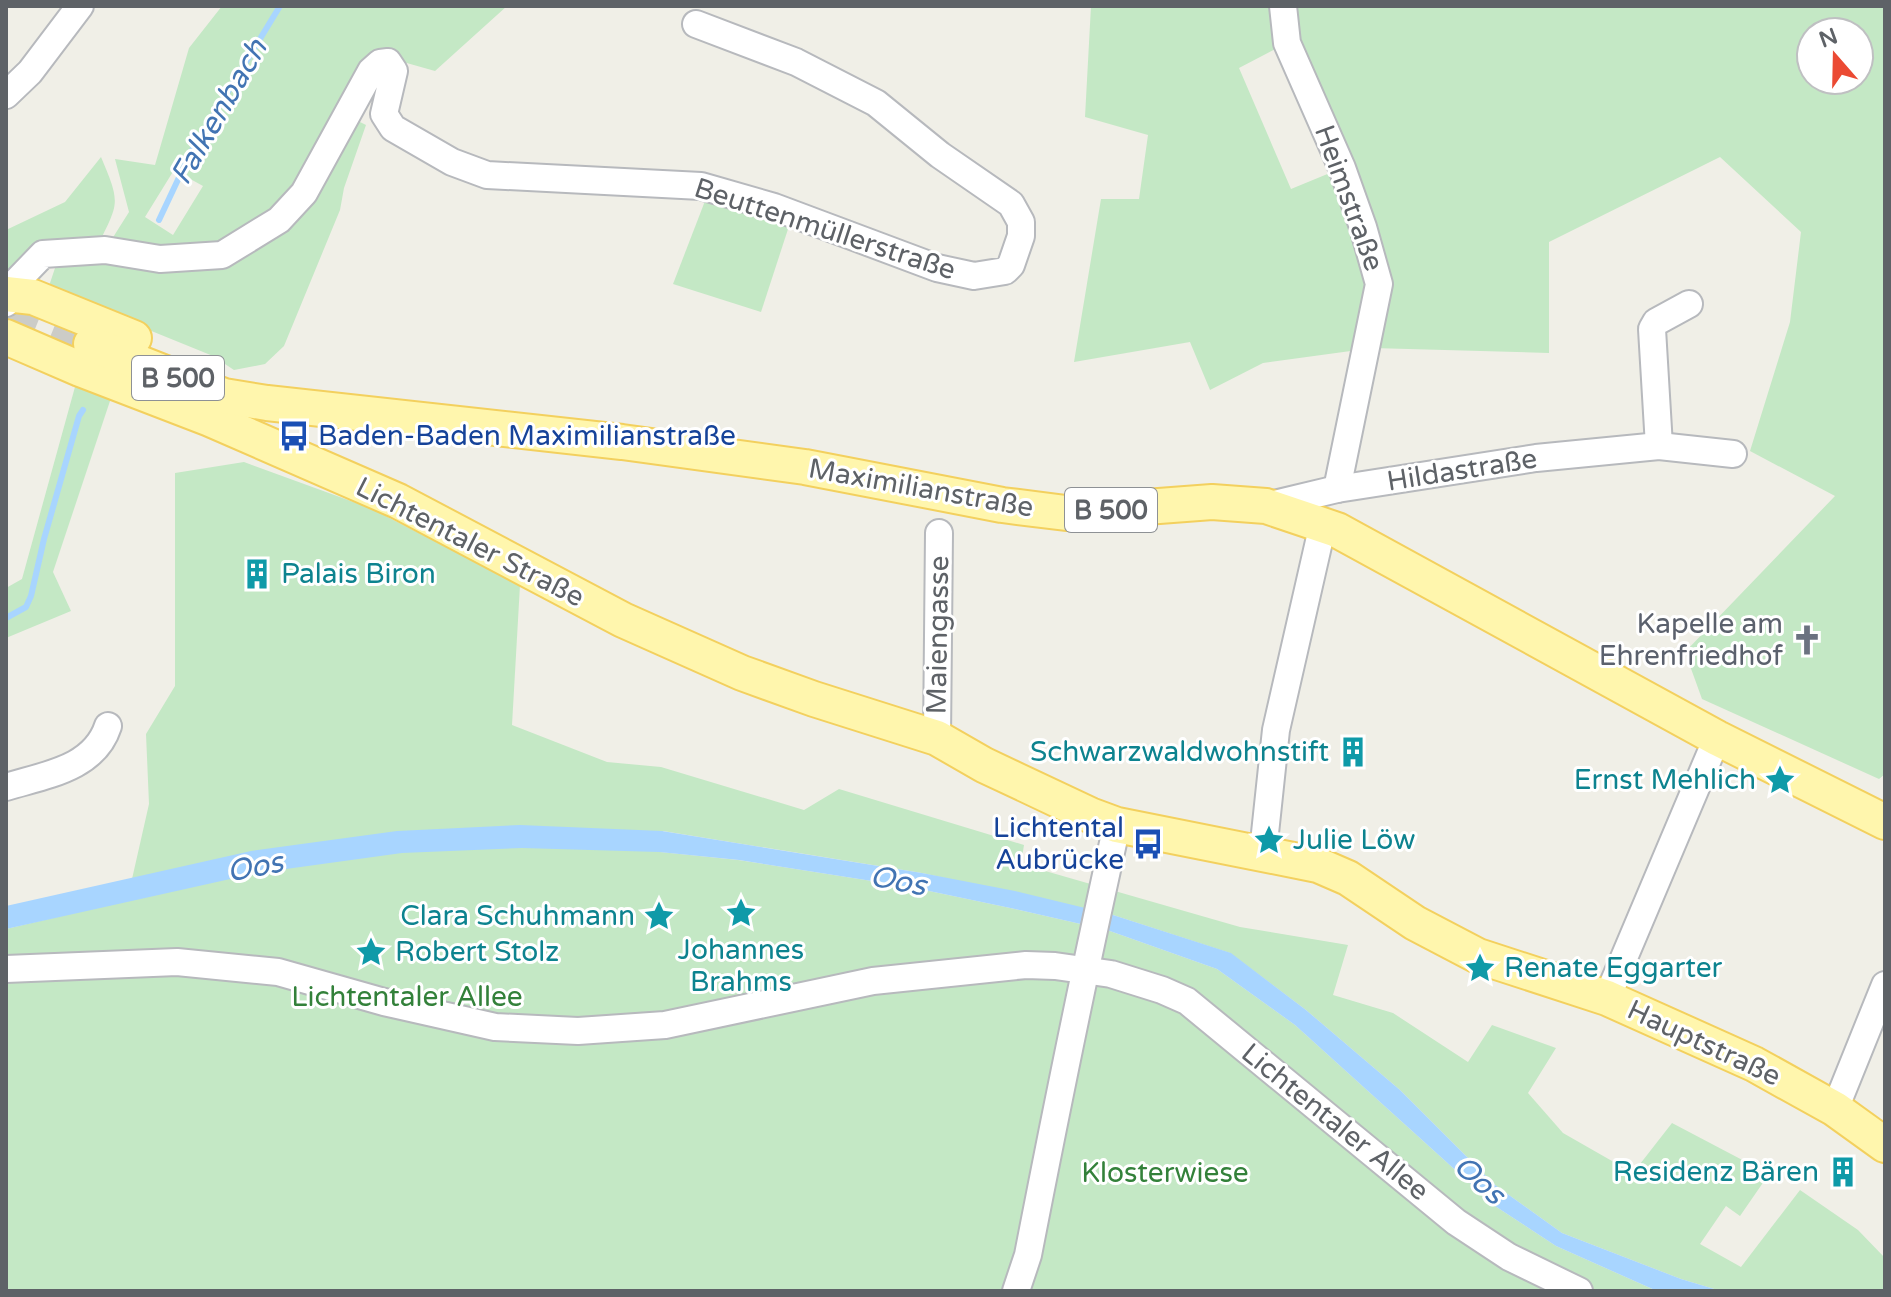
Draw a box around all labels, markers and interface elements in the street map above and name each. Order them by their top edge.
north arrow [1795,16,1875,96]
text: N [1816,23,1841,53]
water label: Falkenbach [163,32,276,191]
street label: Heimstraße [1307,120,1391,276]
street label: Beuttenmüllerstraße [690,171,960,287]
road number: B 500 [132,356,224,400]
bus stop icon: Baden-Baden Maximilianstraße [277,419,311,453]
place label: Baden-Baden Maximilianstraße [318,419,736,453]
street label: Hildastraße [1384,441,1540,499]
street label: Maximilianstraße [806,451,1036,525]
street label: Lichtentaler Straße [350,470,590,614]
road number: B 500 [1065,488,1157,532]
street label: Maiengasse [920,555,956,715]
building icon: Palais Biron [240,557,274,591]
place label: Palais Biron [281,557,436,591]
place label: Kapelle am Ehrenfriedhof [1599,607,1783,673]
church icon: Kapelle am Ehrenfriedhof [1790,623,1824,657]
place label: Schwarzwaldwohnstift [1030,735,1329,769]
building icon: Schwarzwaldwohnstift [1336,735,1370,769]
place label: Ernst Mehlich [1574,763,1756,797]
place icon: Ernst Mehlich [1763,763,1797,797]
place label: Lichtental Aubrücke [993,811,1124,877]
place icon: Julie Löw [1252,823,1286,857]
place label: Julie Löw [1293,823,1415,857]
bus stop icon: Lichtental Aubrücke [1131,827,1165,861]
water label: Oos [224,843,289,891]
water label: Oos [867,857,932,905]
place icon: Johannes Brahms [724,896,758,930]
place label: Clara Schuhmann [400,899,635,933]
place icon: Clara Schuhmann [642,899,676,933]
place label: Johannes Brahms [678,933,804,999]
place icon: Robert Stolz [354,935,388,969]
place label: Robert Stolz [395,935,559,969]
place icon: Renate Eggarter [1463,951,1497,985]
place label: Renate Eggarter [1504,951,1722,985]
park label: Lichtentaler Allee [291,980,523,1014]
street label: Hauptstraße [1622,993,1786,1093]
street label: Lichtentaler Allee [1234,1036,1436,1208]
water label: Oos [1446,1147,1514,1214]
place label: Residenz Bären [1613,1155,1819,1189]
building icon: Residenz Bären [1826,1155,1860,1189]
park label: Klosterwiese [1081,1156,1249,1190]

